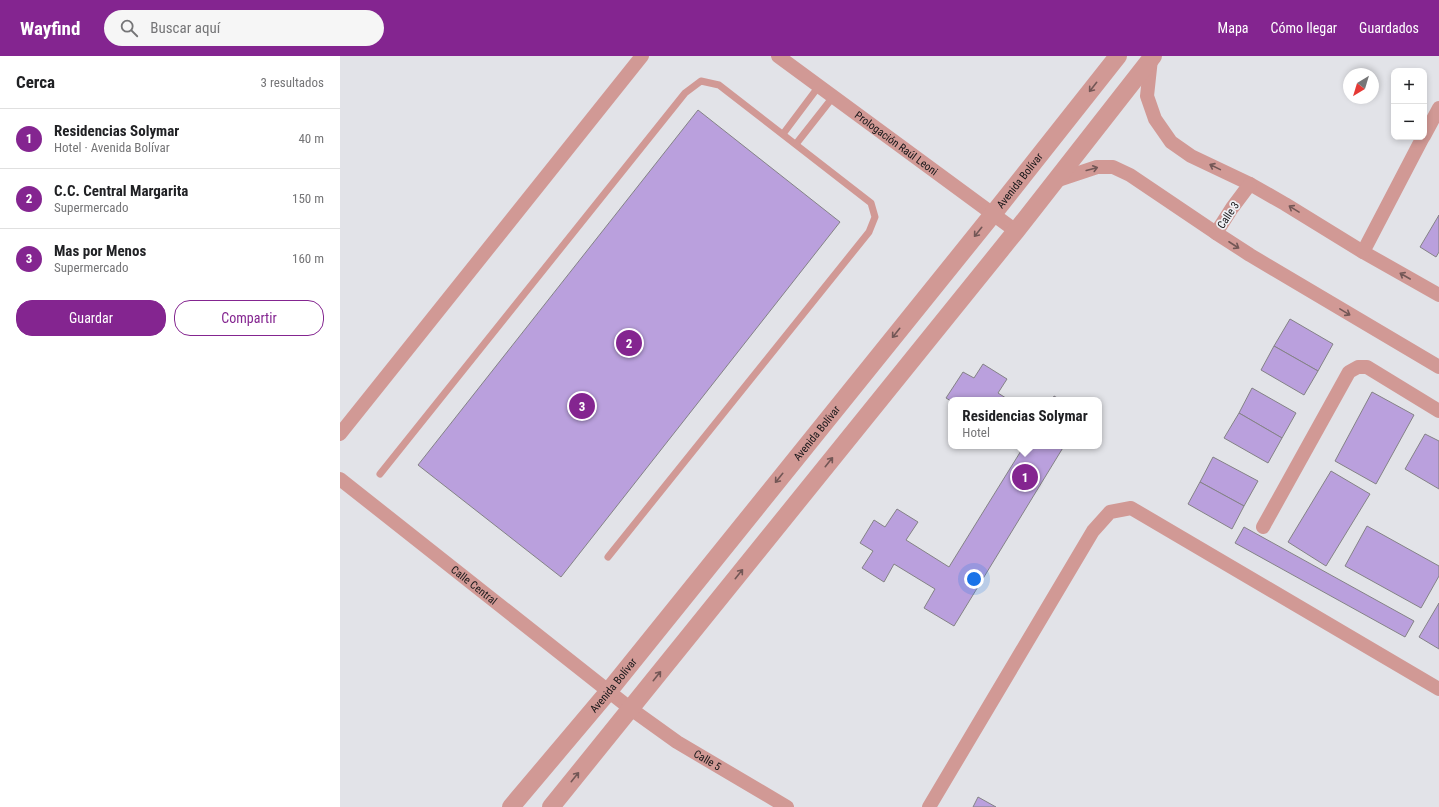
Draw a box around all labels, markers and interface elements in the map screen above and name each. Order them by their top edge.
search box [104,10,384,46]
text: Wayfind [20,17,80,40]
icon: search [118,17,140,39]
text: Buscar aquí [150,19,220,37]
text: Mapa [1218,20,1249,36]
text: Cómo llegar [1271,20,1337,36]
text: Guardados [1359,20,1419,36]
north arrow [1343,68,1379,104]
map controls [1391,68,1427,140]
button: + [1391,68,1427,104]
text: Cerca [16,72,55,92]
text: 3 resultados [260,75,324,90]
one-way arrow [1089,81,1098,92]
button: − [1391,104,1427,140]
street label: Prologación Raúl Leoni [852,109,940,178]
text: Residencias Solymar [54,122,179,140]
text: 1 [26,131,32,146]
text: 40 m [298,131,324,146]
text: Hotel · Avenida Bolívar [54,140,170,155]
street label: Avenida Bolívar [994,150,1046,211]
one-way arrow [1209,163,1221,170]
one-way arrow [1085,165,1098,172]
text: C.C. Central Margarita [54,182,188,200]
text: 2 [26,191,32,206]
text: 150 m [292,191,324,206]
street label: Calle 3 [1215,199,1242,231]
text: Supermercado [54,200,128,215]
one-way arrow [1289,205,1300,213]
one-way arrow [973,227,982,238]
one-way arrow [1228,241,1239,249]
text: Mas por Menos [54,242,146,260]
text: 3 [26,251,32,266]
text: 160 m [292,251,324,266]
text: Supermercado [54,260,128,275]
one-way arrow [1399,271,1411,279]
button: Guardar [16,300,166,336]
button: Compartir [174,300,324,336]
one-way arrow [1339,308,1351,316]
pin: 2 [616,328,642,358]
one-way arrow [892,328,900,339]
pin: 3 [569,391,595,421]
popup [948,397,1102,449]
street label: Avenida Bolívar [791,403,843,463]
text: Residencias Solymar [962,407,1088,425]
text: Hotel [962,425,990,440]
one-way arrow [825,457,834,468]
pin: 1 [1012,462,1038,492]
one-way arrow [775,473,784,484]
street label: Calle Central [448,563,500,608]
one-way arrow [734,569,743,580]
your location [964,569,984,589]
street label: Avenida Bolívar [587,655,640,716]
one-way arrow [653,670,662,681]
street label: Calle 5 [691,747,723,774]
one-way arrow [571,771,580,782]

